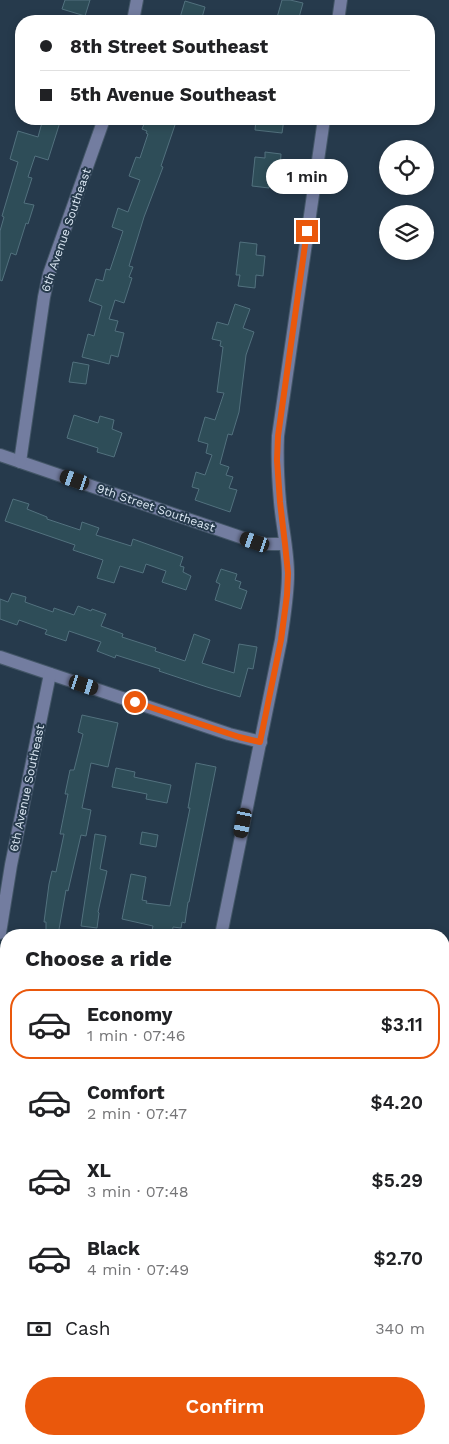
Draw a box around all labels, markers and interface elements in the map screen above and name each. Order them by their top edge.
text: 8th Street Southeast [70,35,268,58]
text: 5th Avenue Southeast [70,83,276,106]
map controls [379,140,434,260]
button: locate [379,140,434,195]
callout: 1 min [266,158,348,194]
street label: 6th Avenue Southeast [38,166,94,294]
text: 1 min [286,167,328,186]
button: layers [379,205,434,260]
route end [296,220,318,242]
car [58,468,91,492]
street label: 9th Street Southeast [95,481,217,535]
car [238,530,271,554]
car [67,673,100,697]
route start [124,691,146,713]
street label: 6th Avenue Southeast [7,723,47,853]
car [232,807,253,839]
text: Choose a ride [25,946,172,971]
icon: car [27,1002,72,1047]
text: Economy [87,1003,172,1026]
text: $3.11 [381,1013,423,1036]
text: 1 min · 07:46 [87,1026,185,1045]
icon: car [27,1080,72,1125]
text: Comfort [87,1081,165,1104]
text: $4.20 [370,1091,423,1114]
text: 2 min · 07:47 [87,1104,187,1123]
icon: car [27,1158,72,1203]
text: XL [87,1159,111,1182]
text: $5.29 [372,1169,423,1192]
text: 3 min · 07:48 [87,1182,189,1201]
icon: car [27,1236,72,1281]
text: Black [87,1237,140,1260]
text: $2.70 [373,1247,423,1270]
text: 4 min · 07:49 [87,1260,189,1279]
icon: cash [25,1315,53,1343]
text: Cash [65,1317,111,1340]
text: 340 m [375,1319,425,1338]
button: Confirm [25,1377,425,1435]

